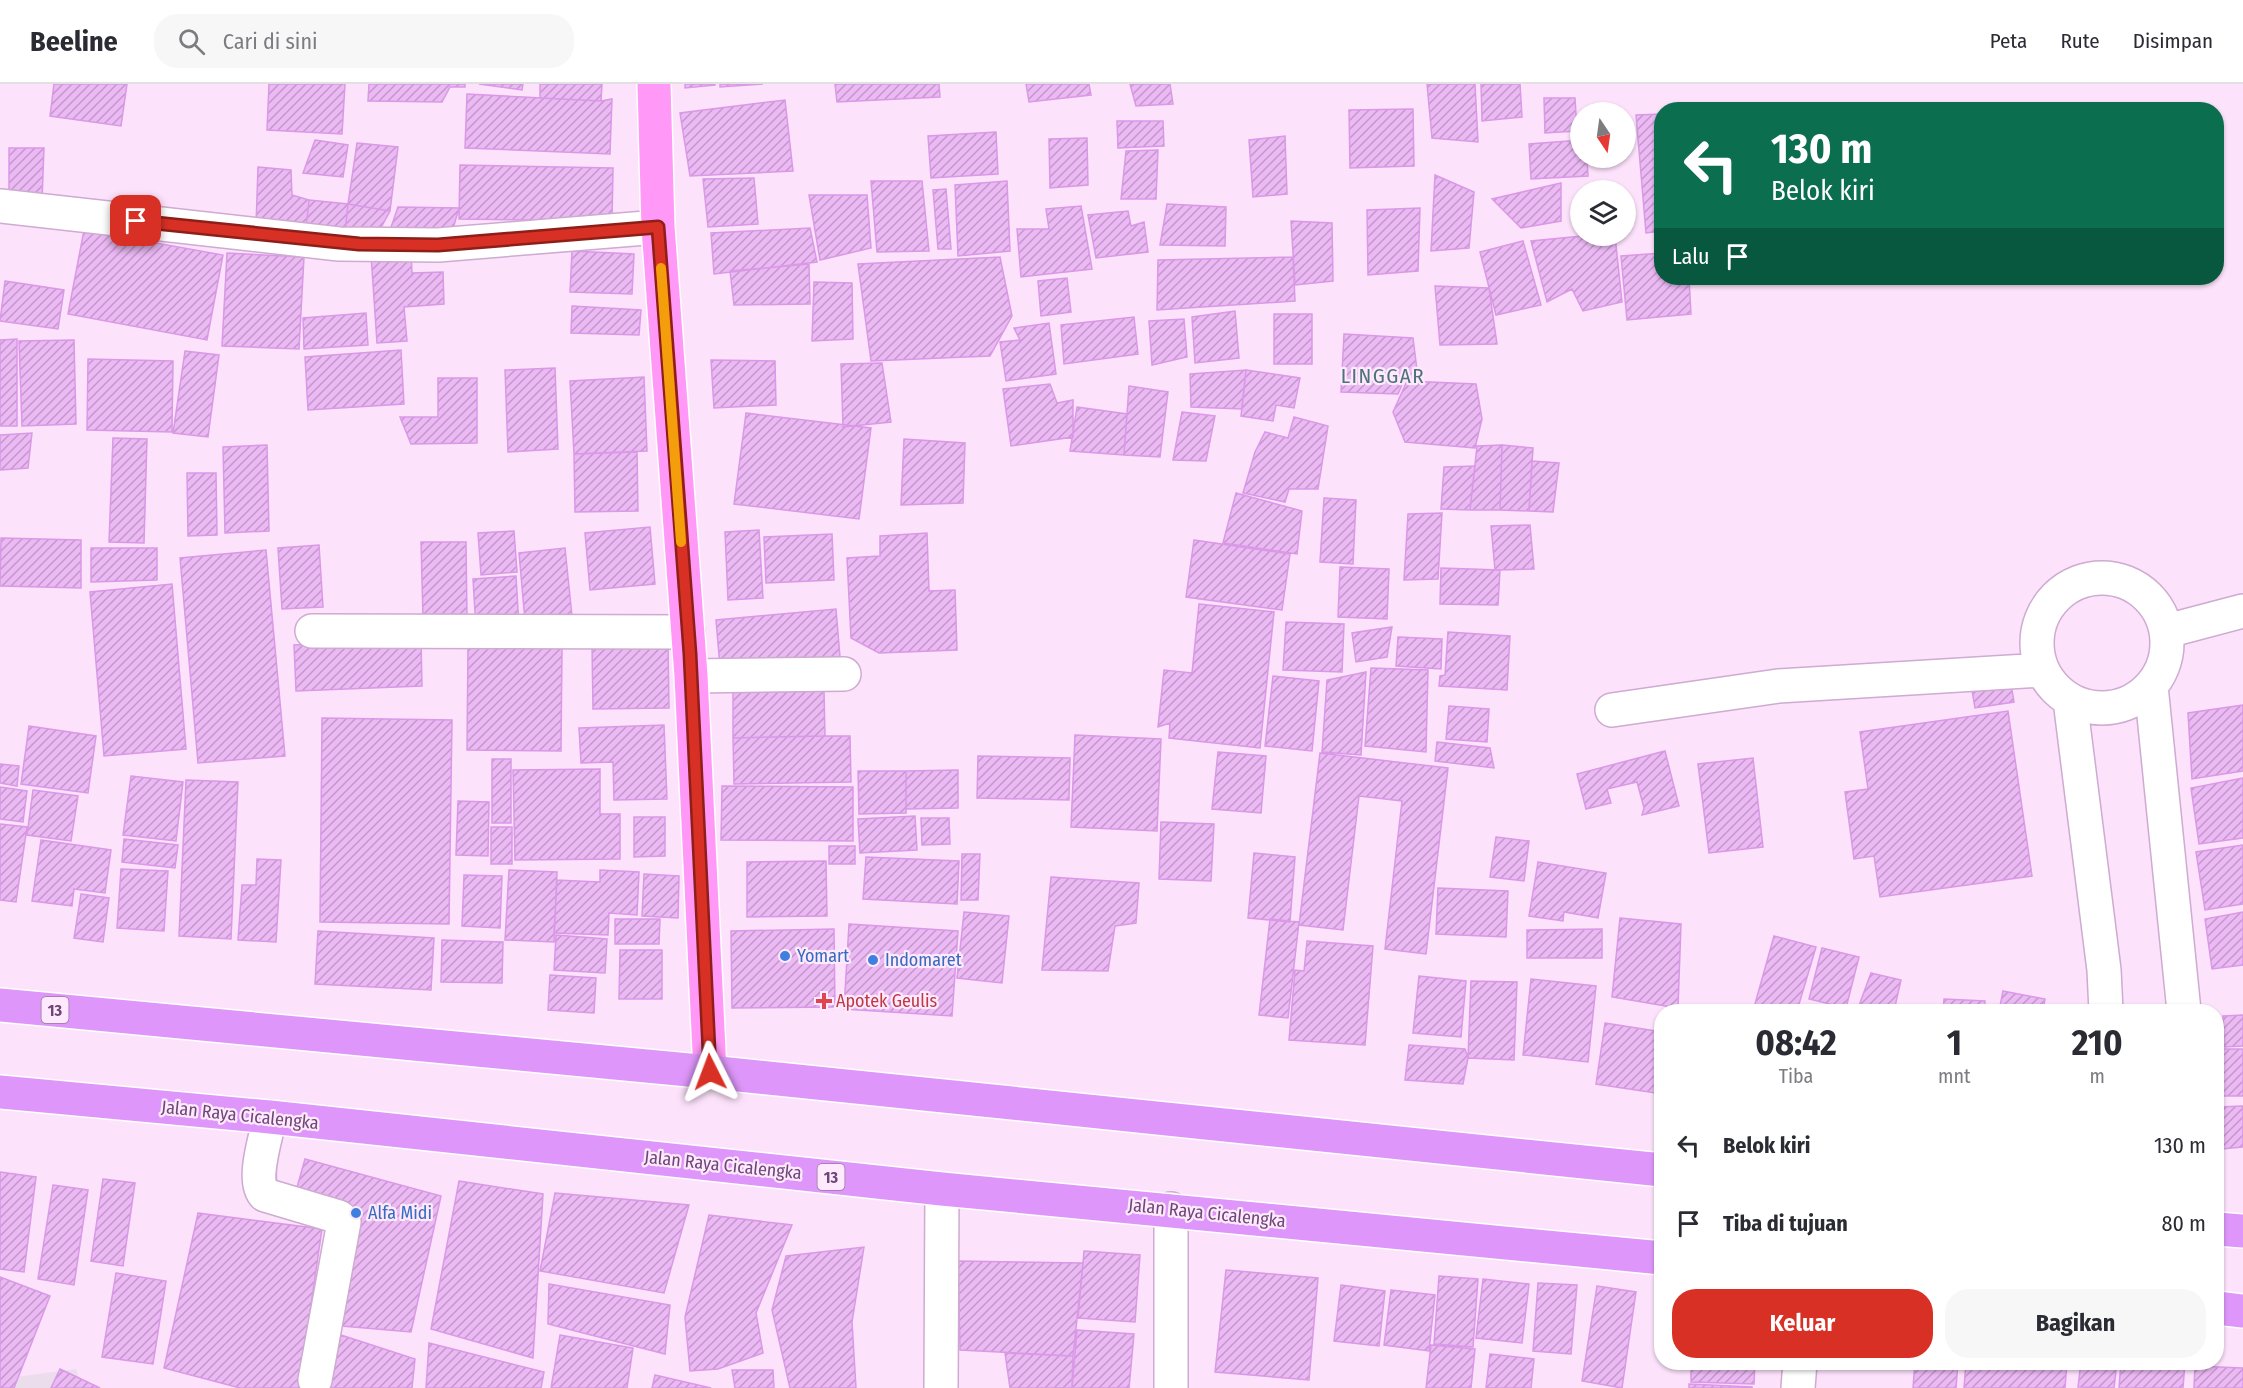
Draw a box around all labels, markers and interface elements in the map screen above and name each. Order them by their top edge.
search box [154,14,574,68]
text: Beeline [30,25,118,58]
icon: search [175,25,208,58]
text: Cari di sini [223,28,318,55]
text: Peta [1990,28,2027,54]
text: Rute [2060,28,2100,54]
text: Disimpan [2133,28,2213,54]
north arrow [1570,102,1636,168]
map controls [1570,102,1636,246]
text: 130 m [1771,124,1872,174]
icon: left [1672,126,1750,204]
text: Belok kiri [1771,175,1875,207]
button: layers [1570,180,1636,246]
pin [110,195,161,246]
icon: arrive [119,204,152,237]
icon: arrive [1721,240,1754,273]
text: Lalu [1672,243,1709,270]
district label: LINGGAR [1341,363,1425,389]
place label: Yomart [797,945,849,967]
marker: Yomart [778,949,792,963]
place label: Indomaret [885,949,962,971]
marker: Indomaret [866,953,880,967]
place label: Apotek Geulis [836,990,938,1012]
marker: Apotek Geulis [817,994,831,1008]
road number: 13 [42,997,68,1023]
text: 08:42 [1755,1021,1837,1065]
text: 1 [1947,1021,1962,1065]
text: 210 [2072,1021,2123,1065]
position arrow [678,1040,742,1104]
text: Tiba [1779,1064,1813,1088]
text: mnt [1938,1064,1971,1088]
text: m [2090,1064,2105,1088]
street label: Jalan Raya Cicalengka [160,1096,320,1134]
icon: left [1672,1129,1705,1162]
text: Belok kiri [1723,1132,1811,1159]
text: 130 m [2154,1132,2206,1159]
street label: Jalan Raya Cicalengka [643,1146,803,1184]
road number: 13 [818,1164,844,1190]
street label: Jalan Raya Cicalengka [1127,1194,1287,1232]
place label: Alfa Midi [368,1202,432,1224]
marker: Alfa Midi [349,1206,363,1220]
icon: arrive [1672,1207,1705,1240]
text: Tiba di tujuan [1723,1210,1848,1237]
text: 80 m [2161,1210,2206,1237]
button: Keluar [1672,1289,1933,1358]
button: Bagikan [1945,1289,2206,1358]

